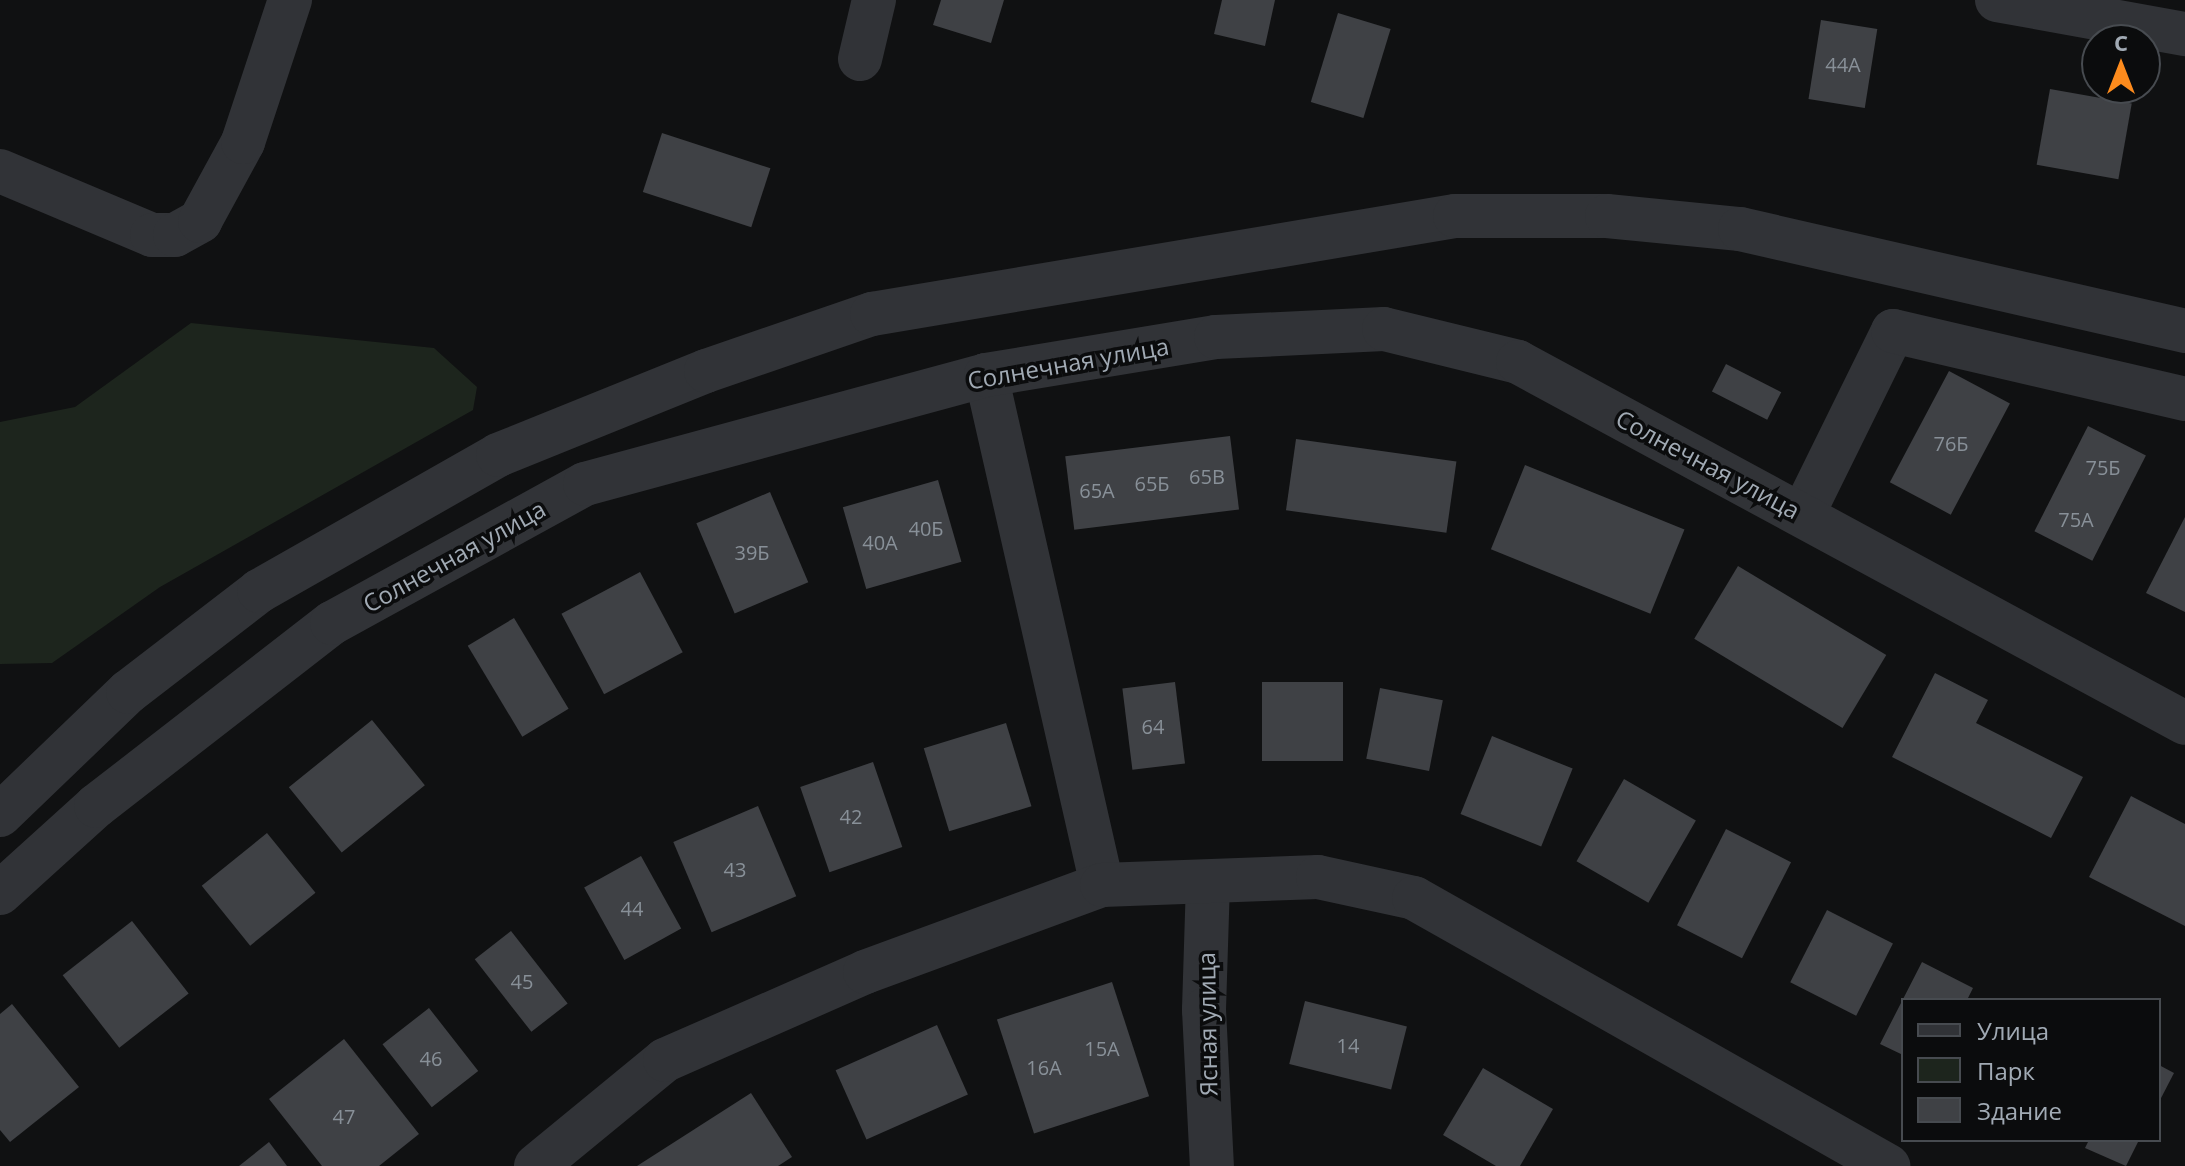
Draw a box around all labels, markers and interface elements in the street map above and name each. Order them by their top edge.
north arrow [2081,24,2161,104]
text: С [2114,27,2128,57]
house number: 44А [1825,52,1861,76]
street label: Солнечная улица [965,331,1171,395]
street label: Солнечная улица [1611,403,1805,525]
house number: 76Б [1933,431,1969,455]
house number: 75Б [2085,455,2121,479]
house number: 65В [1189,464,1225,488]
house number: 65Б [1134,471,1170,495]
house number: 65А [1079,478,1115,502]
street label: Солнечная улица [358,494,550,618]
house number: 75А [2058,507,2094,531]
house number: 40Б [908,516,944,540]
house number: 40А [862,530,898,554]
house number: 39Б [734,540,770,564]
house number: 64 [1142,714,1164,738]
house number: 42 [840,804,862,828]
house number: 43 [724,857,746,881]
house number: 44 [621,896,643,920]
street label: Ясная улица [1191,952,1223,1096]
house number: 45 [511,969,533,993]
legend [1901,998,2161,1142]
text: Улица [1977,1014,2049,1047]
house number: 14 [1337,1033,1359,1057]
house number: 15А [1084,1036,1120,1060]
house number: 46 [420,1046,442,1070]
text: Парк [1977,1054,2035,1087]
house number: 16А [1026,1055,1062,1079]
text: Здание [1977,1094,2062,1127]
house number: 47 [333,1104,355,1128]

